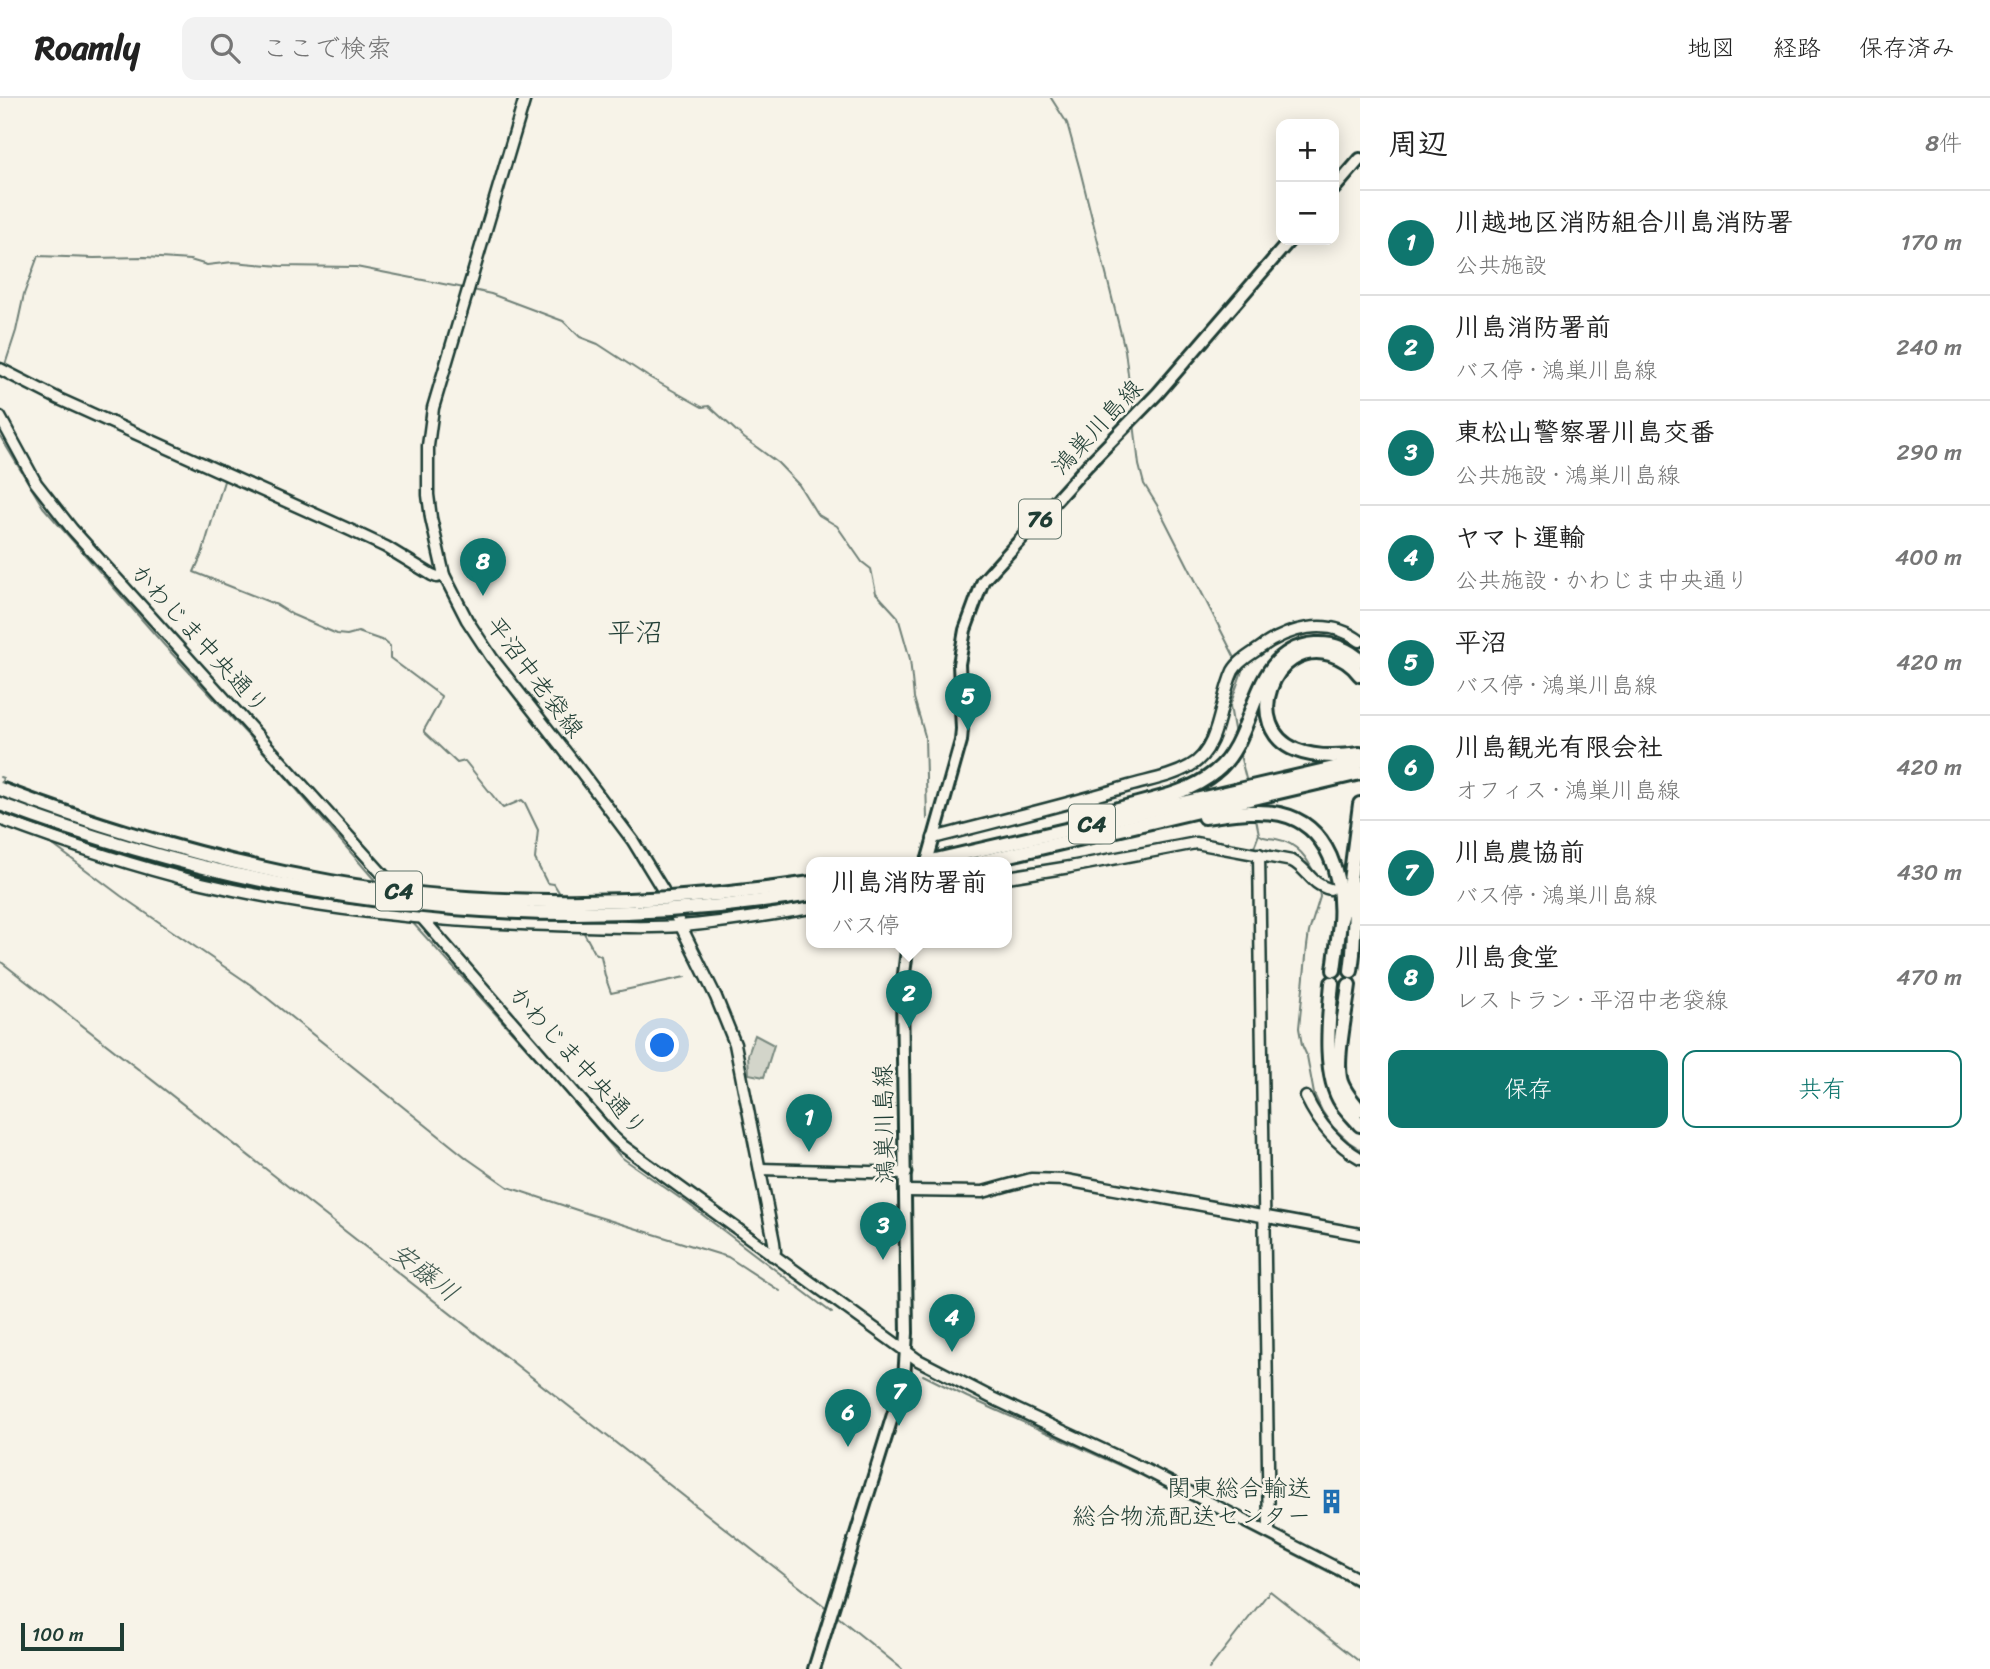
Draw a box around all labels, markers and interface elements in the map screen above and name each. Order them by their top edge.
search box [182,17,672,80]
text: Roamly [35,19,140,77]
text: ここで検索 [262,25,392,71]
text: 地図 [1687,27,1735,69]
text: 経路 [1773,27,1821,69]
text: 保存済み [1859,27,1955,69]
icon: search [206,29,244,67]
text: 周辺 [1388,117,1448,171]
map controls [1276,119,1339,245]
button: + [1276,119,1339,182]
text: 8件 [1925,123,1962,164]
button: − [1276,182,1339,245]
text: 川越地区消防組合川島消防署 [1455,199,1793,245]
text: 1 [1406,222,1416,263]
text: 170 m [1901,222,1962,263]
text: 公共施設 [1455,245,1547,286]
text: 川島消防署前 [1455,304,1611,350]
text: 2 [1404,327,1418,368]
text: 240 m [1896,327,1962,368]
text: バス停 · 鴻巣川島線 [1455,350,1657,391]
street label: 鴻巣川島線 [1041,369,1153,485]
text: 東松山警察署川島交番 [1455,409,1715,455]
text: 3 [1405,432,1417,473]
text: 290 m [1896,432,1962,473]
text: 公共施設 · 鴻巣川島線 [1455,455,1680,496]
road number: 76 [1019,500,1061,538]
text: ヤマト運輸 [1455,514,1585,560]
text: 4 [1404,537,1418,578]
text: 400 m [1895,537,1962,578]
pin: 8 [460,538,506,596]
street label: かわじま中央通り [120,554,280,724]
text: 公共施設 · かわじま中央通り [1455,560,1749,601]
street label: 平沼中老袋線 [475,607,595,747]
district label: 平沼 [607,608,663,657]
text: 平沼 [1455,619,1507,665]
text: 5 [1404,642,1418,683]
text: 420 m [1896,642,1962,683]
text: バス停 · 鴻巣川島線 [1455,665,1657,706]
pin: 5 [945,673,991,731]
text: 川島観光有限会社 [1455,724,1663,770]
text: 6 [1404,747,1418,788]
text: 420 m [1896,747,1962,788]
text: オフィス · 鴻巣川島線 [1455,770,1680,811]
road number: C4 [1069,804,1115,844]
text: 川島農協前 [1455,829,1585,875]
text: 7 [1404,852,1418,893]
text: 430 m [1897,852,1962,893]
popup [806,857,1012,948]
text: 川島消防署前 [831,859,987,905]
road number: C4 [376,872,422,911]
text: バス停 · 鴻巣川島線 [1455,875,1657,916]
text: バス停 [831,905,900,946]
text: 川島食堂 [1455,934,1559,980]
text: 8 [1404,957,1418,998]
text: 470 m [1896,957,1962,998]
pin: 2 [886,970,932,1028]
street label: かわじま中央通り [498,976,658,1146]
text: レストラン · 平沼中老袋線 [1455,980,1728,1021]
your location [645,1028,679,1062]
button: 保存 [1388,1050,1668,1128]
button: 共有 [1682,1050,1962,1128]
street label: 鴻巣川島線 [862,1064,906,1184]
pin: 1 [786,1094,832,1152]
pin: 3 [860,1202,906,1260]
water label: 安藤川 [380,1230,470,1314]
pin: 4 [929,1294,975,1352]
pin: 7 [876,1368,922,1426]
pin: 6 [825,1389,871,1447]
place label: 関東総合輸送 総合物流配送センター [1072,1467,1311,1537]
building icon: 関東総合輸送 総合物流配送センター [1317,1488,1345,1516]
text: 100 m [32,1618,84,1651]
scale bar [21,1620,124,1652]

